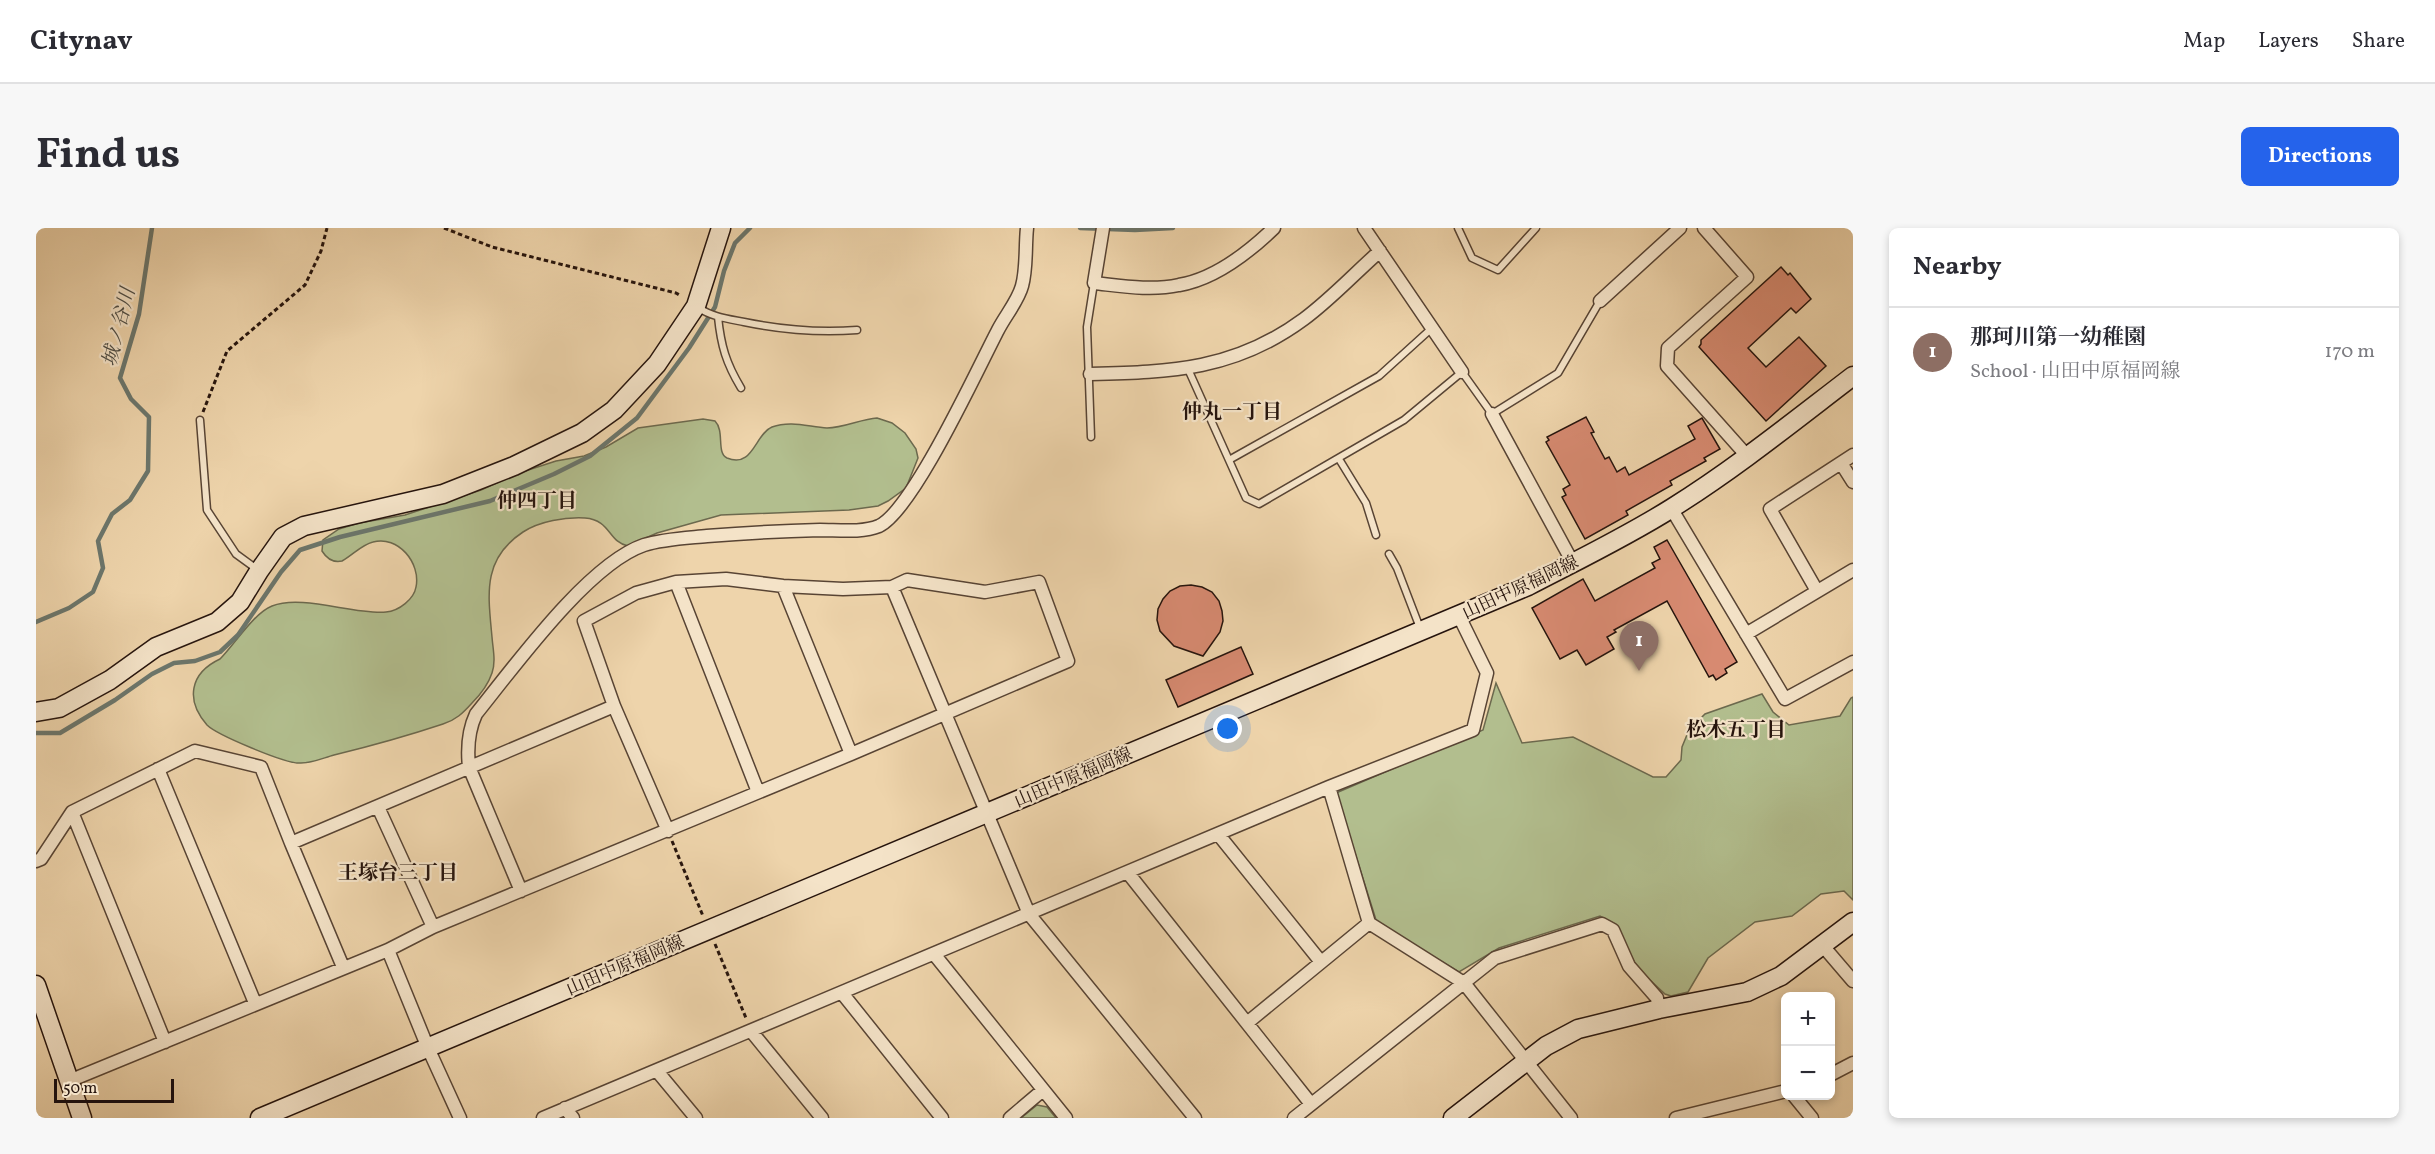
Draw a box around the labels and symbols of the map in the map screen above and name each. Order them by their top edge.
water label: 城ノ谷川 [97,283,144,370]
district label: 仲丸一丁目 [1182,399,1282,427]
district label: 仲四丁目 [497,488,577,516]
street label: 山田中原福岡線 [1458,550,1583,626]
pin: 1 [1620,622,1658,671]
your location [1213,714,1242,743]
district label: 松木五丁目 [1686,717,1786,745]
street label: 山田中原福岡線 [1011,742,1136,815]
district label: 王塚台三丁目 [338,860,458,888]
street label: 山田中原福岡線 [563,930,688,1003]
scale bar [54,1076,174,1104]

